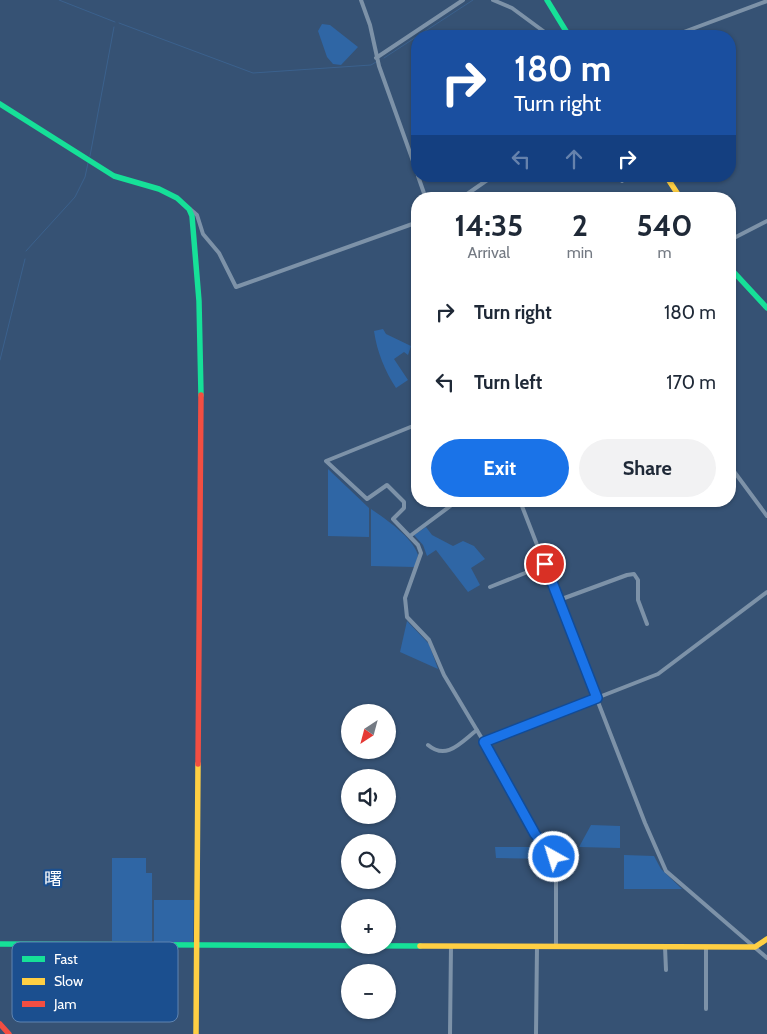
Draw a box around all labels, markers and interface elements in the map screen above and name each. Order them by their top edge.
text: 180 m [514,47,611,90]
icon: right [431,50,496,115]
text: Turn right [514,90,601,117]
icon: left [507,145,535,173]
icon: ahead [560,145,588,173]
icon: right [613,145,641,173]
text: 14:35 [455,207,523,244]
text: 2 [572,207,588,244]
text: 540 [637,207,692,244]
text: Arrival [468,243,510,262]
text: min [567,243,593,262]
text: m [658,243,672,262]
icon: right [431,298,459,326]
text: Turn right [474,301,552,324]
text: 180 m [664,301,716,324]
icon: left [431,368,459,396]
text: Turn left [474,371,542,394]
text: 170 m [666,371,716,394]
button: Exit [431,439,569,497]
button: Share [579,439,716,497]
pin [524,543,566,585]
icon: arrive [531,550,559,578]
north arrow [341,704,396,759]
map controls [341,704,396,1019]
button: sound [341,769,396,824]
position arrow [527,830,579,882]
button: search [341,834,396,889]
district label: 曙 [44,868,62,890]
button: + [341,899,396,954]
legend [12,942,178,1022]
text: Fast [54,950,78,968]
button: − [341,964,396,1019]
text: Slow [54,972,83,990]
text: Jam [53,995,76,1013]

